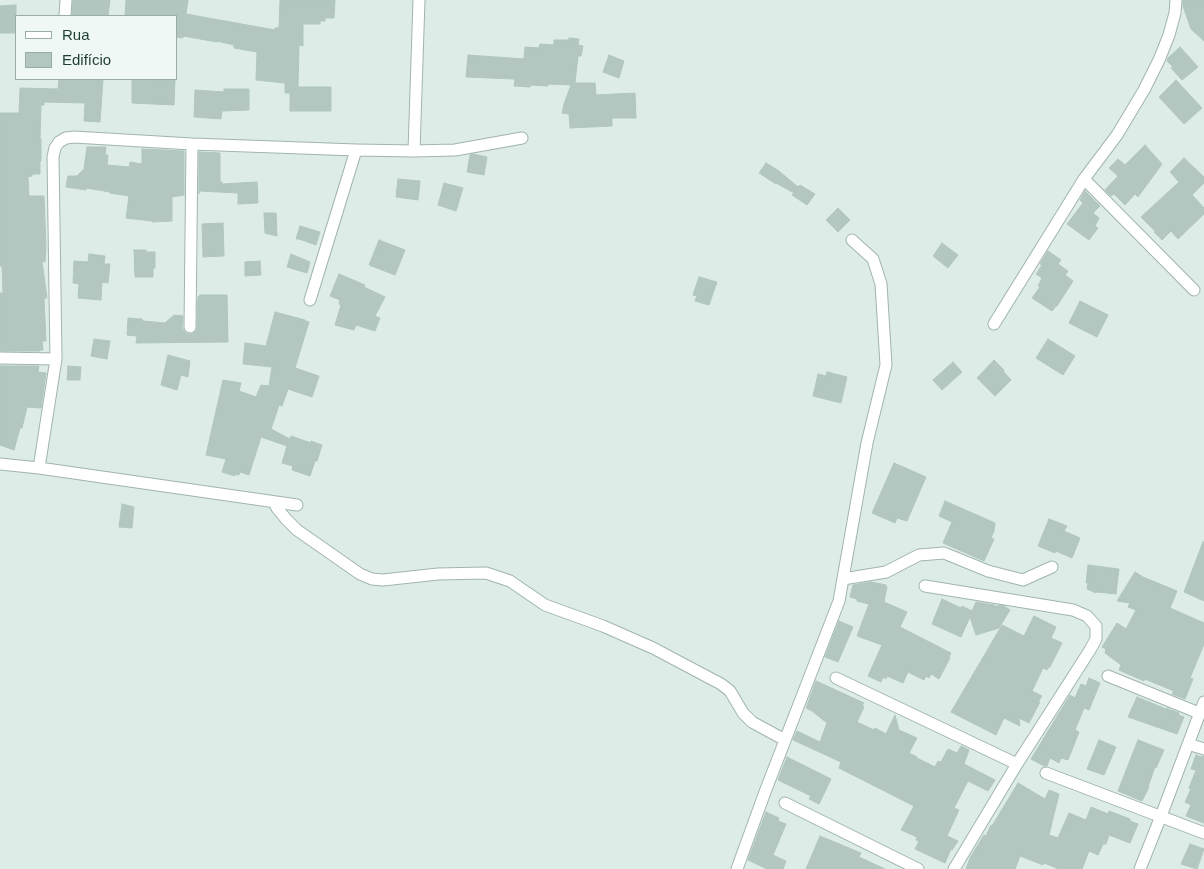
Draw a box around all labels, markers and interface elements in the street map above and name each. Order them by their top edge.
legend [15,15,178,80]
text: Rua [62,26,90,43]
text: Edifício [62,51,111,68]

